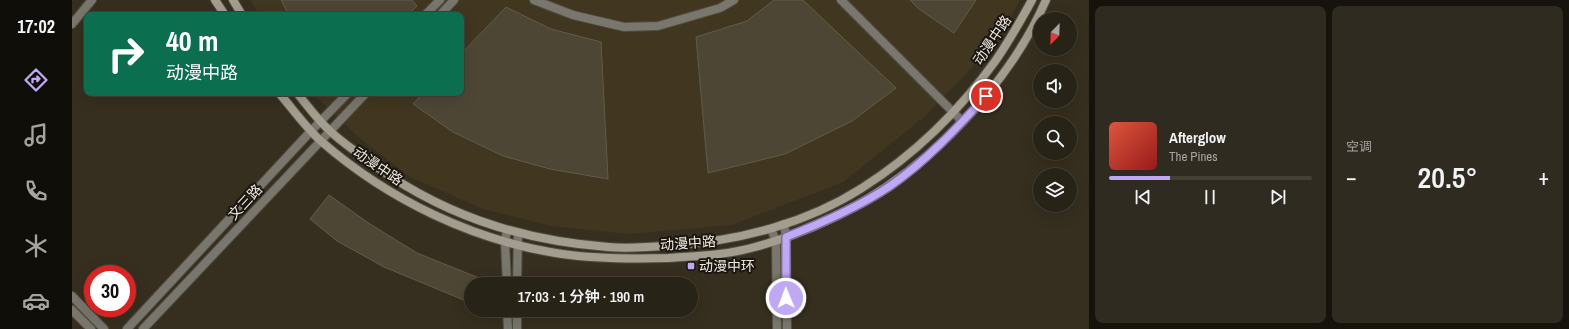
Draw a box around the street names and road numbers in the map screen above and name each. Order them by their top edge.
street label: 动漫中路 [969,12,1015,68]
street label: 动漫中路 [350,143,406,189]
street label: 文三路 [224,181,266,223]
street label: 动漫中路 [659,232,717,254]

